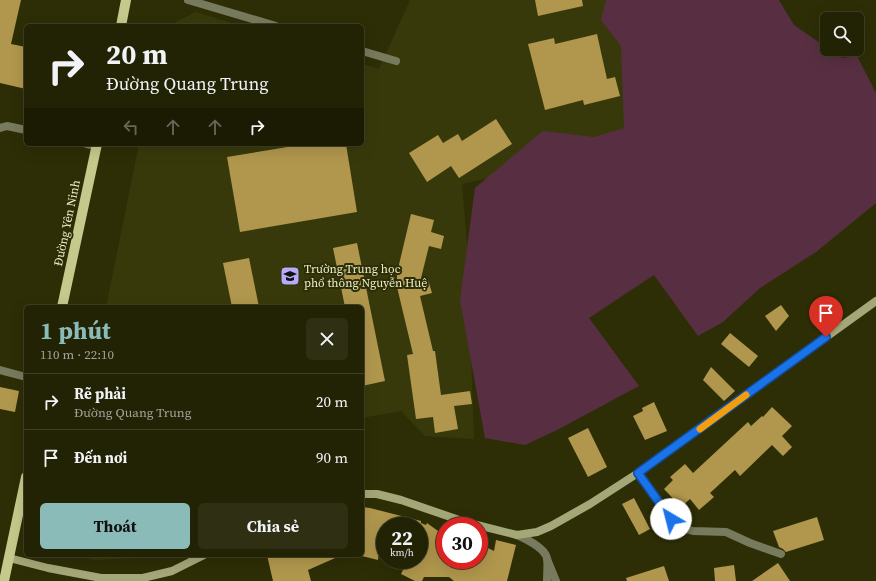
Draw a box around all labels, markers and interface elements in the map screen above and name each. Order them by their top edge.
map controls [820,12,864,56]
button: search [820,12,864,56]
text: 20 m [106,35,168,73]
icon: right [40,40,92,92]
text: Đường Quang Trung [106,71,269,96]
icon: left [120,116,142,138]
icon: ahead [162,116,184,138]
icon: ahead [204,116,226,138]
icon: right [246,116,268,138]
street label: Đường Yên Ninh [50,178,84,268]
place label: Trường Trung học phổ thông Nguyễn Huệ [304,261,427,291]
school or university icon: Trường Trung học phổ thông Nguyễn Huệ [279,265,301,287]
pin [809,296,843,337]
icon: arrive [815,302,837,324]
text: 1 phút [40,314,111,347]
button: close [306,318,348,360]
text: 110 m · 22:10 [40,346,114,363]
text: Rẽ phải [74,383,126,404]
icon: right [40,391,62,413]
text: 20 m [316,391,348,412]
text: Đường Quang Trung [74,404,191,421]
icon: arrive [40,447,62,469]
text: Đến nơi [74,447,127,468]
text: 90 m [316,447,348,468]
position arrow [650,498,692,540]
button: Thoát [40,503,190,549]
button: Chia sẻ [198,503,348,549]
speed limit sign: 30 [436,517,488,569]
text: 22 [391,524,413,552]
text: km/h [390,546,414,559]

